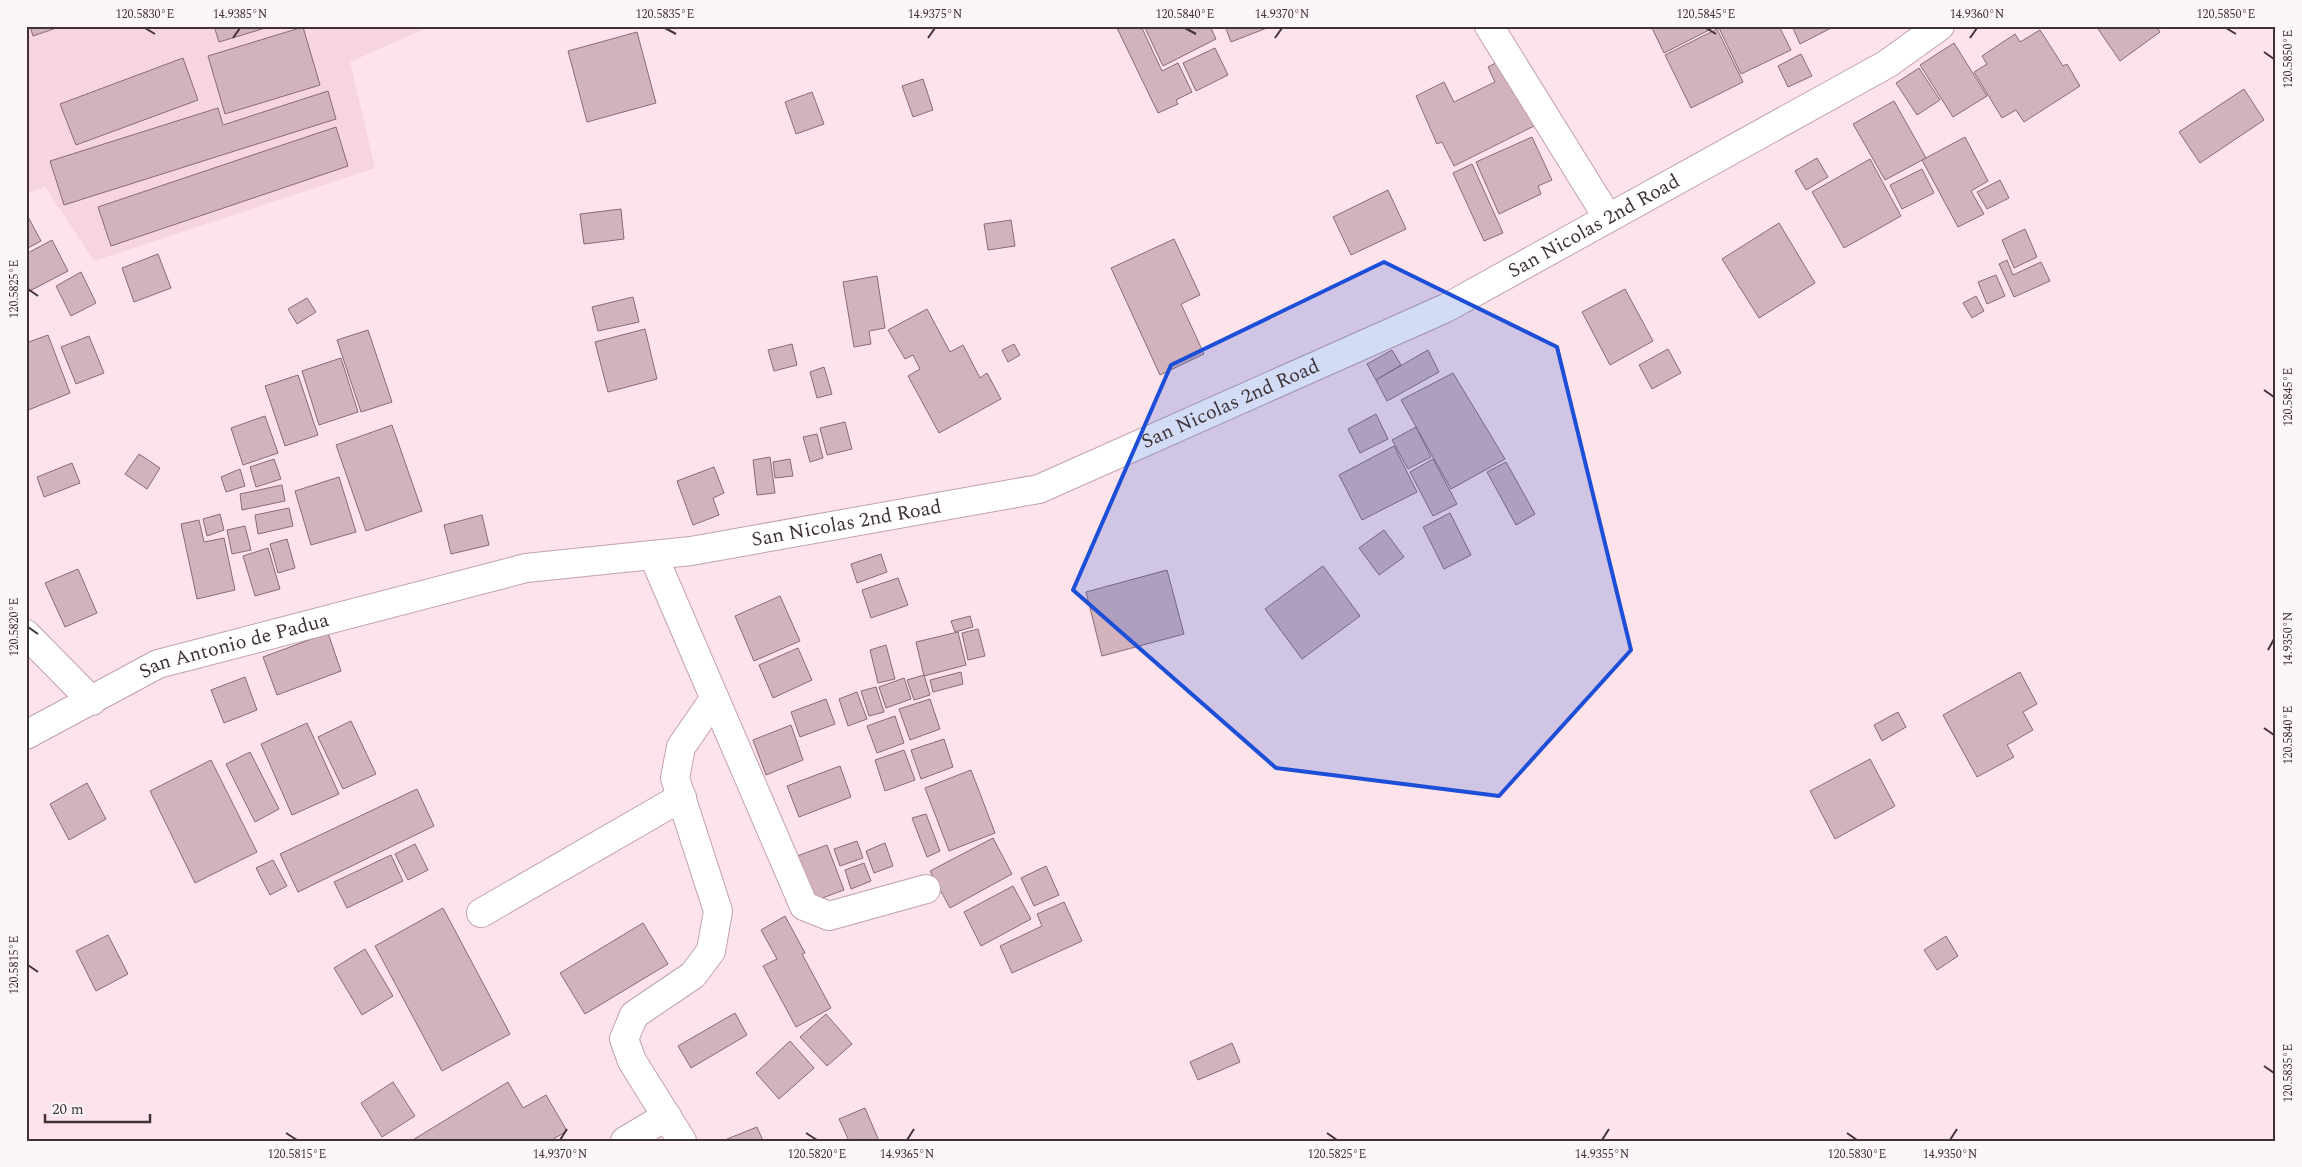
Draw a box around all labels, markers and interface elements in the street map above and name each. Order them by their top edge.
text: 120.5830°E [116,5,174,24]
text: 14.9385°N [213,5,267,24]
text: 120.5835°E [636,5,694,24]
text: 14.9375°N [908,5,962,24]
text: 120.5840°E [1156,5,1214,24]
text: 14.9370°N [1255,5,1309,24]
text: 120.5845°E [1677,5,1735,24]
text: 14.9360°N [1950,5,2004,24]
text: 120.5850°E [2197,5,2255,24]
text: 120.5850°E [2279,30,2298,88]
street label: San Nicolas 2nd Road [1502,166,1685,286]
text: 120.5825°E [5,260,24,318]
street label: San Nicolas 2nd Road [1136,351,1324,457]
text: 120.5845°E [2279,368,2298,426]
street label: San Nicolas 2nd Road [749,492,944,555]
text: 120.5820°E [5,598,24,656]
street label: San Antonio de Padua [133,605,332,687]
text: 14.9350°N [2279,612,2298,666]
text: 120.5840°E [2279,706,2298,764]
text: 120.5815°E [5,936,24,994]
text: 120.5835°E [2279,1044,2298,1102]
scale bar [45,1092,150,1124]
text: 20 m [52,1098,84,1121]
text: 120.5815°E [268,1145,326,1164]
text: 14.9370°N [533,1145,587,1164]
text: 120.5820°E [788,1145,846,1164]
text: 14.9365°N [880,1145,934,1164]
text: 120.5825°E [1308,1145,1366,1164]
text: 14.9355°N [1575,1145,1629,1164]
text: 120.5830°E [1828,1145,1886,1164]
text: 14.9350°N [1923,1145,1977,1164]

